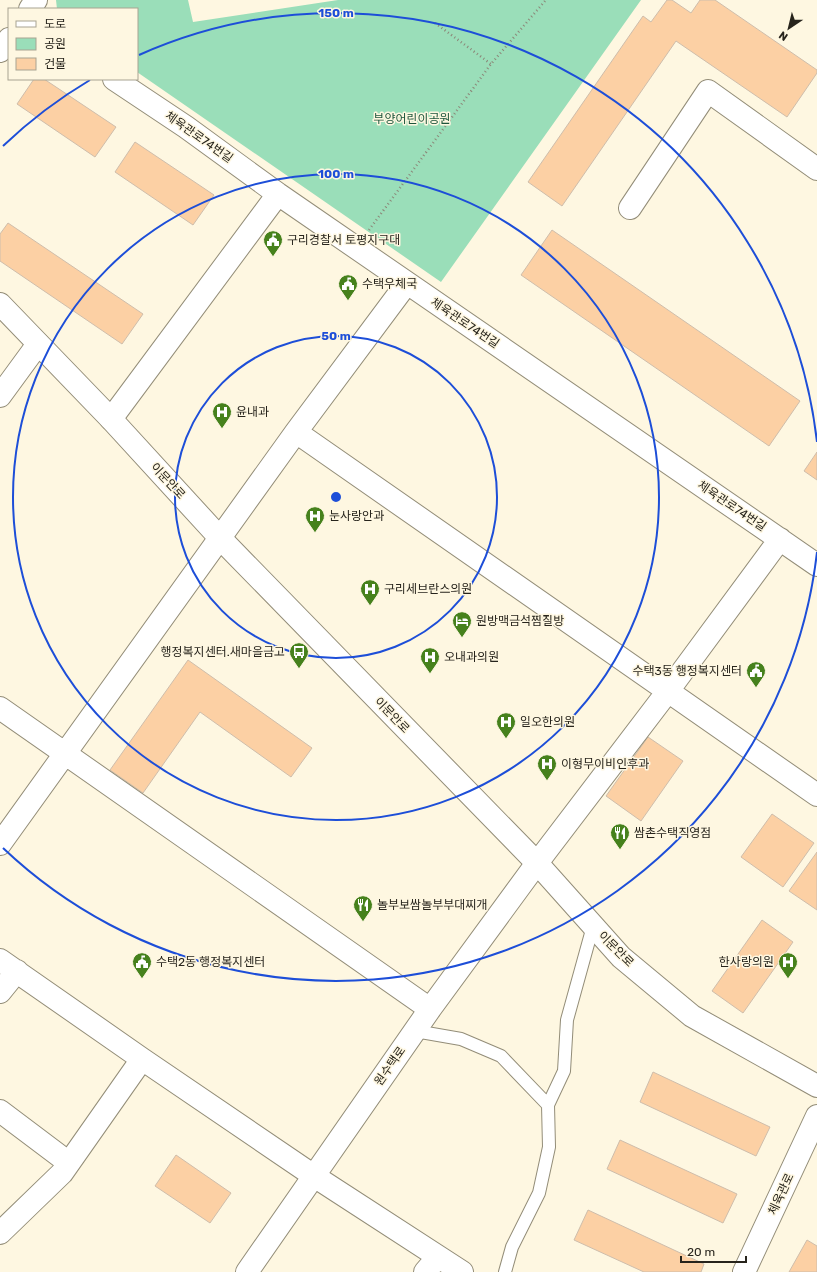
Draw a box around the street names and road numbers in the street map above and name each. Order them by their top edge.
street label: 체육관로74번길 [162,108,236,166]
street label: 체육관로74번길 [428,295,502,351]
street label: 이문안로 [148,460,188,502]
street label: 체육관로74번길 [695,478,769,534]
street label: 이문안로 [372,694,412,736]
street label: 이문안로 [595,928,637,970]
street label: 원수택로 [372,1044,408,1088]
street label: 체육관로 [765,1171,797,1217]

